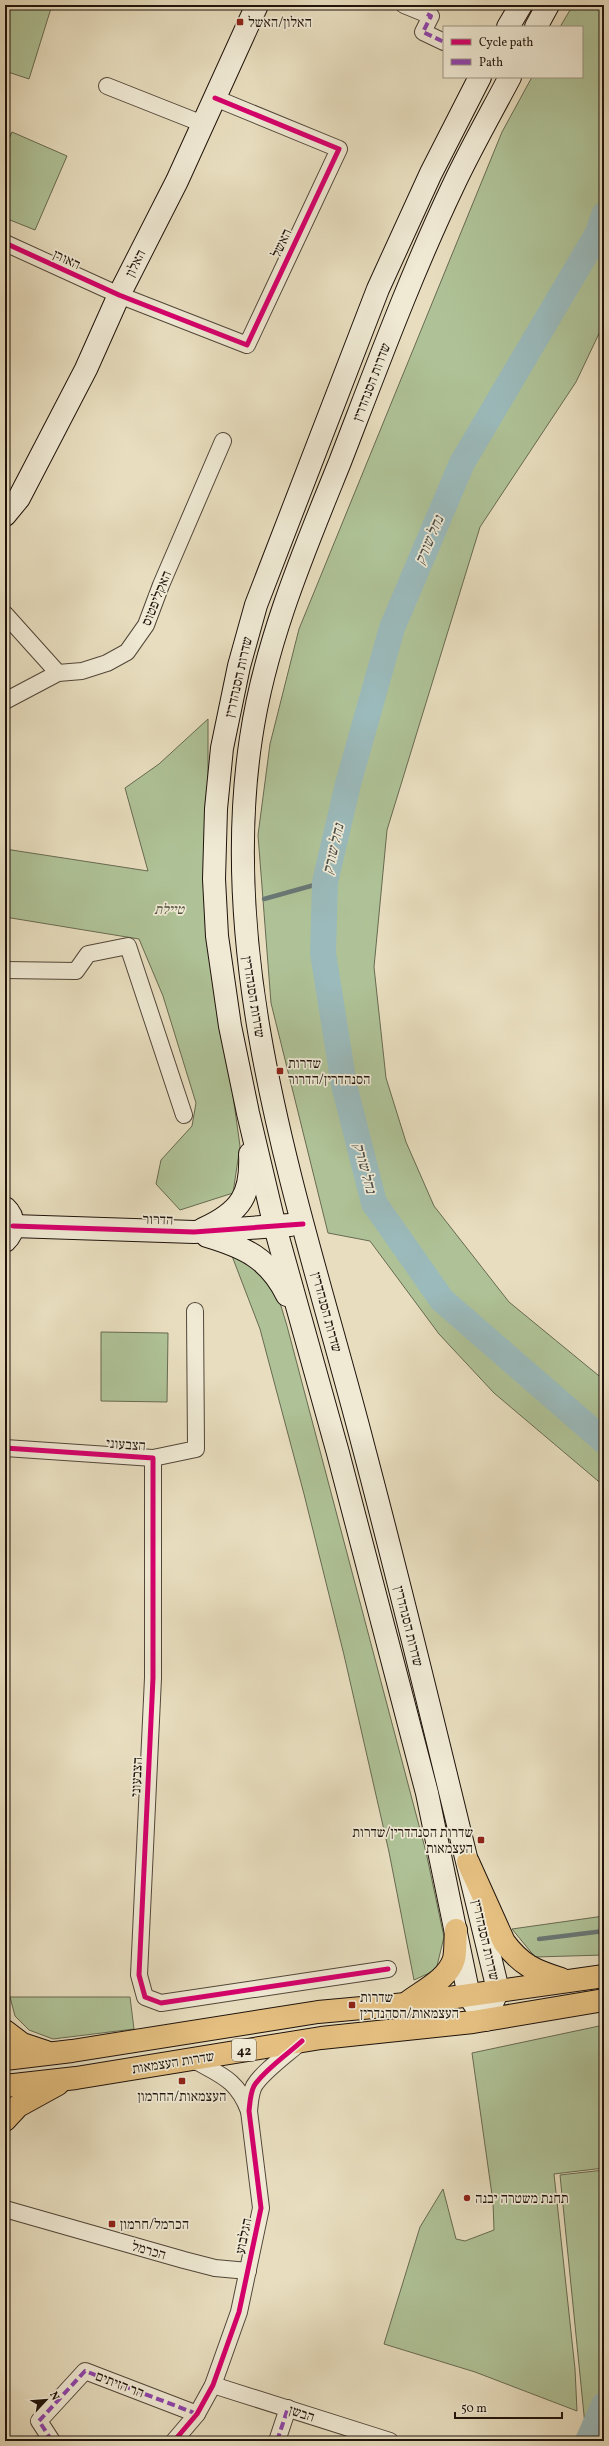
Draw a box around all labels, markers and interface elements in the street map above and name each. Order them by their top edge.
place label: האלון/האשל [248,14,312,33]
marker: האלון/האשל [235,17,245,27]
legend [443,26,583,78]
text: Cycle path [479,35,534,51]
text: Path [479,55,503,71]
street label: האשל [267,226,297,261]
street label: האורן [49,246,83,275]
street label: האלון [121,247,151,281]
street label: שדרות הסנהדרין [349,340,396,424]
water label: נחל שורק [411,512,450,568]
street label: האקליפטוס [138,568,177,629]
street label: שדרות הסנהדרין [221,635,258,720]
water label: נחל שורק [318,821,351,877]
park label: טיילת [154,901,185,920]
street label: שדרות הסנהדרין [237,955,268,1040]
place label: שדרות הסנהדרין/הדרור [288,1055,371,1090]
marker: שדרות הסנהדרין/הדרור [275,1066,285,1076]
water label: נחל שורק [347,1141,381,1197]
street label: הדרור [142,1210,174,1231]
street label: שדרות הסנהדרין [306,1270,346,1355]
street label: הצבעוני [105,1435,146,1456]
street label: שדרות הסנהדרין [388,1584,427,1669]
street label: הצבעוני [127,1757,148,1797]
place label: שדרות הסנהדרין/שדרות העצמאות [352,1824,473,1859]
marker: שדרות הסנהדרין/שדרות העצמאות [476,1835,486,1845]
street label: שדרות הסנהדרין [466,1898,503,1983]
place label: שדרות העצמאות/הסהנדרין [360,1989,459,2024]
marker: שדרות העצמאות/הסהנדרין [347,2000,357,2010]
road number: 42 [232,2039,256,2061]
street label: שדרות העצמאות [131,2048,216,2079]
marker: העצמאות/החרמון [177,2076,187,2086]
place label: העצמאות/החרמון [138,2088,226,2107]
place label: תחנת משטרה יבנה [475,2190,569,2209]
marker: תחנת משטרה יבנה [462,2193,472,2203]
place label: הכרמל/חרמון [120,2216,189,2235]
street label: הגלבוע [231,2217,258,2256]
marker: הכרמל/חרמון [107,2219,117,2229]
street label: הכרמל [129,2237,168,2265]
street label: הר הזיתים [92,2367,147,2403]
north arrow [26,2380,66,2420]
text: N [45,2389,62,2403]
scale bar [455,2394,562,2420]
street label: הבשן [286,2401,317,2427]
text: 50 m [461,2401,487,2417]

